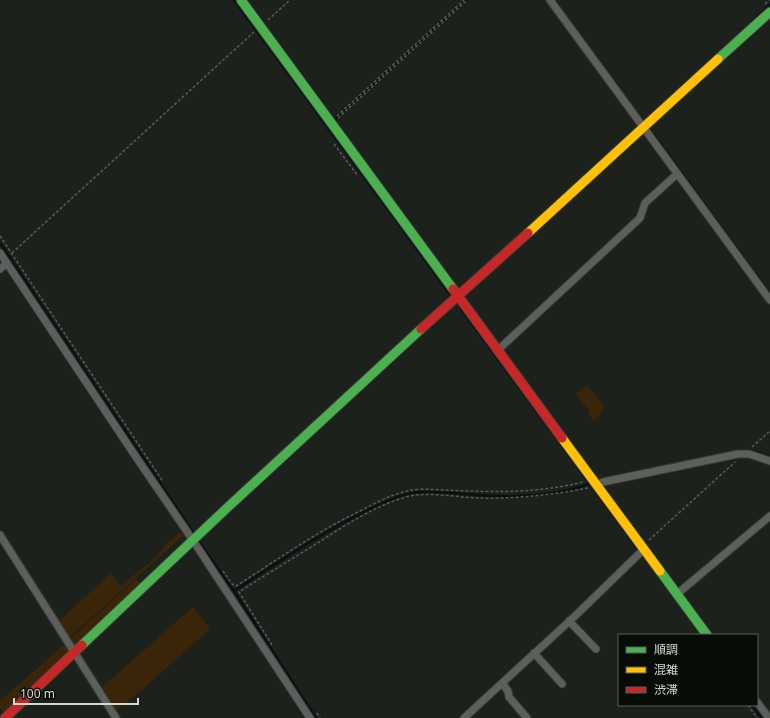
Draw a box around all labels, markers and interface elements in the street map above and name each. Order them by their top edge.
legend [618,634,758,706]
text: 順調 [654,641,678,658]
text: 混雑 [654,661,678,678]
scale bar [14,680,138,706]
text: 渋滞 [654,681,678,698]
text: 100 m [20,685,55,702]

